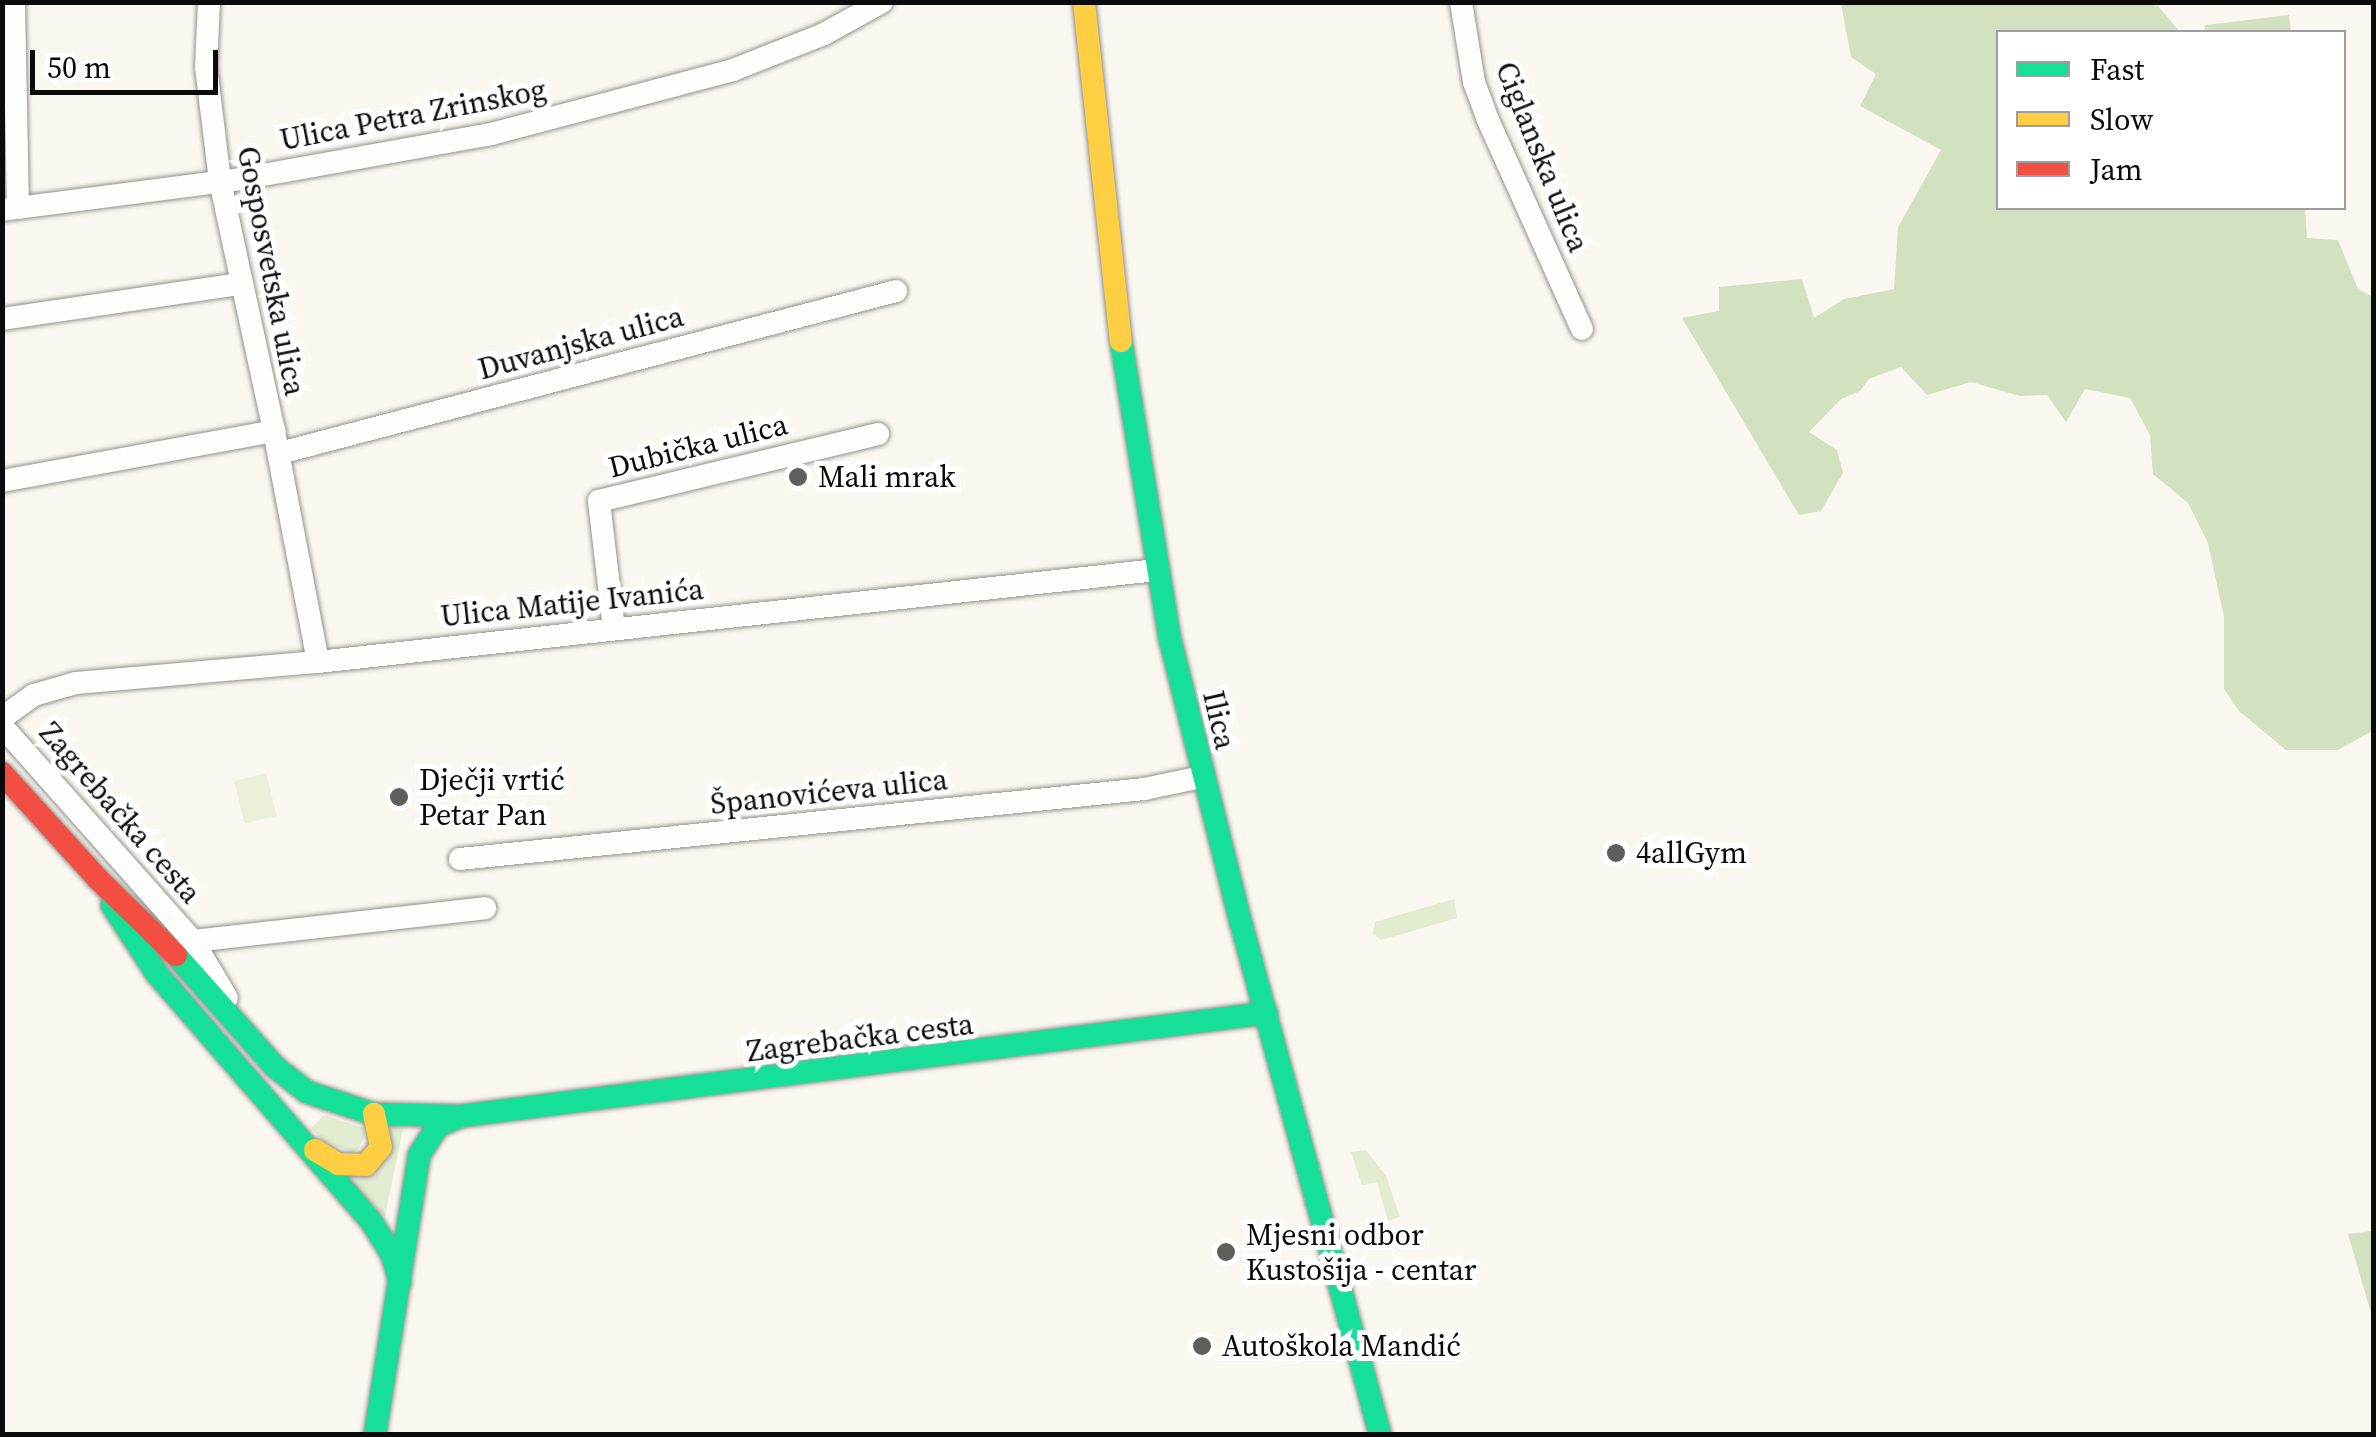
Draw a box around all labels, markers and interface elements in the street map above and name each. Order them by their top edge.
scale bar [35,30,222,92]
legend [1996,30,2346,210]
text: 50 m [47,47,111,88]
text: Fast [2090,49,2144,90]
street label: Ciglanska ulica [1488,57,1596,257]
street label: Ulica Petra Zrinskog [277,72,549,158]
text: Slow [2090,99,2153,140]
street label: Gosposvetska ulica [229,143,313,399]
text: Jam [2090,149,2143,190]
street label: Duvanjska ulica [474,298,688,388]
street label: Dubička ulica [605,406,791,486]
place label: Mali mrak [818,459,956,495]
marker: Mali mrak [787,466,809,488]
street label: Ulica Matije Ivanića [439,571,705,635]
street label: Ilica [1195,687,1243,753]
street label: Zagrebačka cesta [32,715,208,911]
place label: Dječji vrtić Petar Pan [419,762,565,832]
street label: Španovićeva ulica [709,762,949,822]
marker: Dječji vrtić Petar Pan [388,786,410,808]
place label: 4allGym [1636,835,1747,871]
marker: 4allGym [1605,842,1627,864]
street label: Zagrebačka cesta [745,1006,975,1070]
place label: Mjesni odbor Kustošija - centar [1246,1217,1477,1288]
marker: Mjesni odbor Kustošija - centar [1215,1241,1237,1263]
place label: Autoškola Mandić [1222,1328,1461,1364]
marker: Autoškola Mandić [1191,1335,1213,1357]

